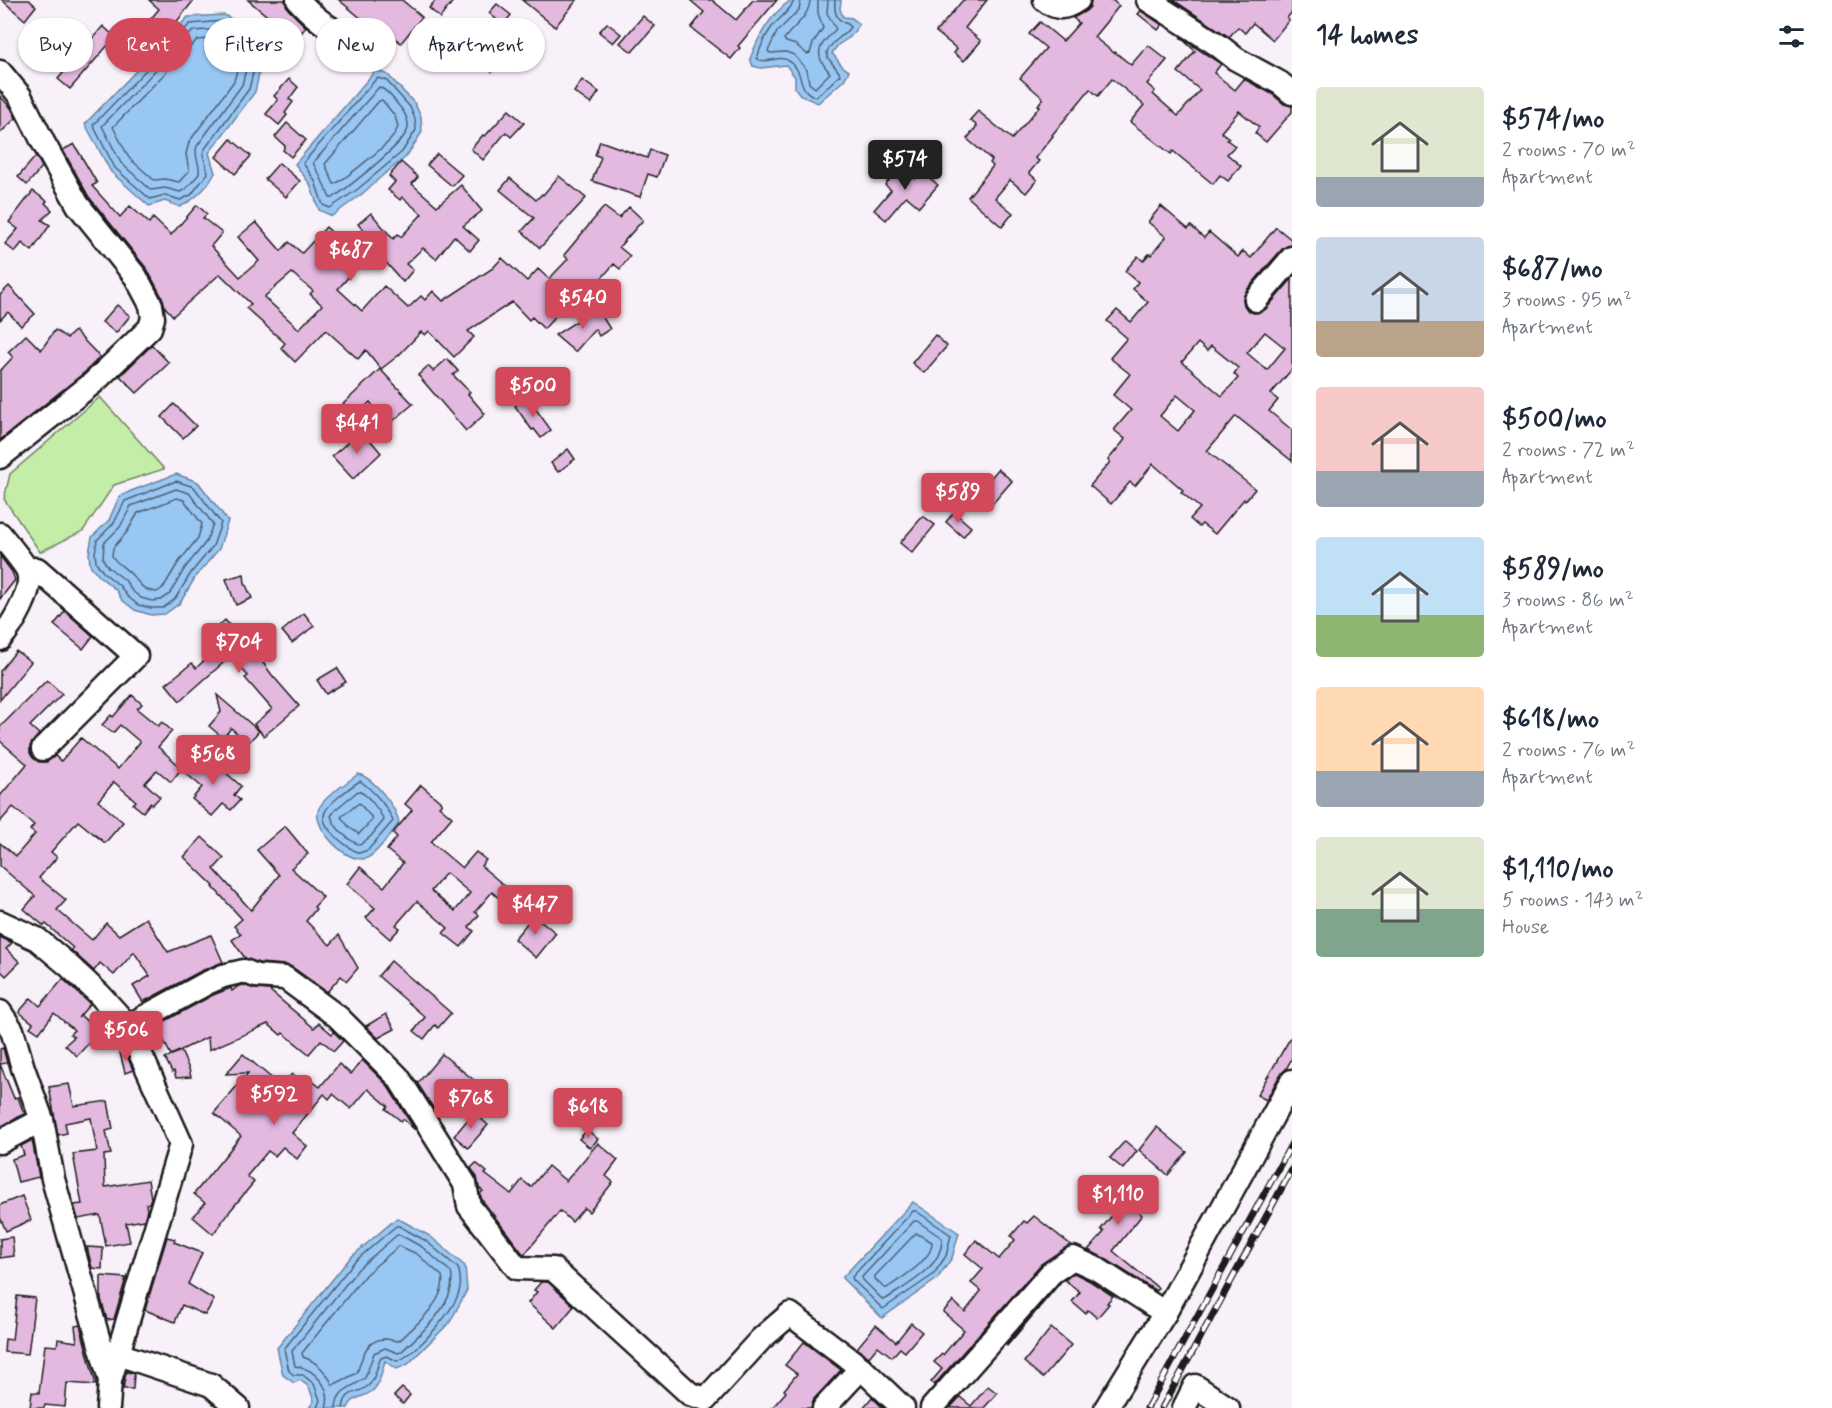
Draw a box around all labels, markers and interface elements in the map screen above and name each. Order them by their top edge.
chip: Buy [18,18,93,72]
chip: Rent [105,18,192,72]
chip: Filters [204,18,304,72]
chip: New [316,18,396,72]
chip: Apartment [408,18,545,72]
text: 14 homes [1316,19,1418,53]
icon: filters [1775,20,1808,53]
text: $574/mo [1502,103,1604,137]
icon: home [1364,111,1436,183]
text: 2 rooms · 70 m² [1502,137,1636,164]
pin: $574 [869,140,941,191]
text: $574 [882,146,928,173]
text: Apartment [1502,164,1593,191]
pin: $687 [315,231,387,282]
text: $687 [329,237,373,264]
text: $687/mo [1502,253,1603,287]
icon: home [1364,261,1436,333]
pin: $540 [547,279,619,330]
text: $540 [559,285,607,312]
text: 3 rooms · 95 m² [1502,287,1632,314]
text: Apartment [1502,314,1593,341]
pin: $500 [497,367,569,418]
text: $500 [509,373,557,400]
text: $500/mo [1502,403,1607,437]
pin: $441 [321,404,393,455]
text: $441 [335,410,379,437]
icon: home [1364,411,1436,483]
text: 2 rooms · 72 m² [1502,437,1635,464]
text: Apartment [1502,464,1593,491]
pin: $589 [922,473,994,524]
text: $589 [935,479,981,506]
text: $589/mo [1502,553,1604,587]
icon: home [1364,561,1436,633]
text: 3 rooms · 86 m² [1502,587,1634,614]
text: Apartment [1502,614,1593,641]
pin: $704 [203,623,275,674]
text: $704 [215,629,263,656]
text: $618/mo [1502,703,1599,737]
icon: home [1364,711,1436,783]
pin: $568 [177,735,249,786]
text: 2 rooms · 76 m² [1502,737,1635,764]
text: $568 [190,741,236,768]
text: Apartment [1502,764,1593,791]
text: $1,110/mo [1502,853,1614,887]
icon: home [1364,861,1436,933]
pin: $447 [499,885,571,936]
text: 5 rooms · 143 m² [1502,887,1644,914]
text: $447 [512,891,558,918]
text: House [1502,914,1549,941]
pin: $506 [90,1011,162,1062]
text: $506 [104,1017,148,1044]
pin: $592 [238,1075,310,1126]
pin: $768 [435,1079,507,1130]
text: $592 [250,1081,298,1108]
text: $768 [448,1085,494,1112]
pin: $618 [552,1088,624,1139]
text: $618 [567,1094,609,1121]
pin: $1,110 [1069,1175,1167,1226]
text: $1,110 [1092,1181,1144,1208]

